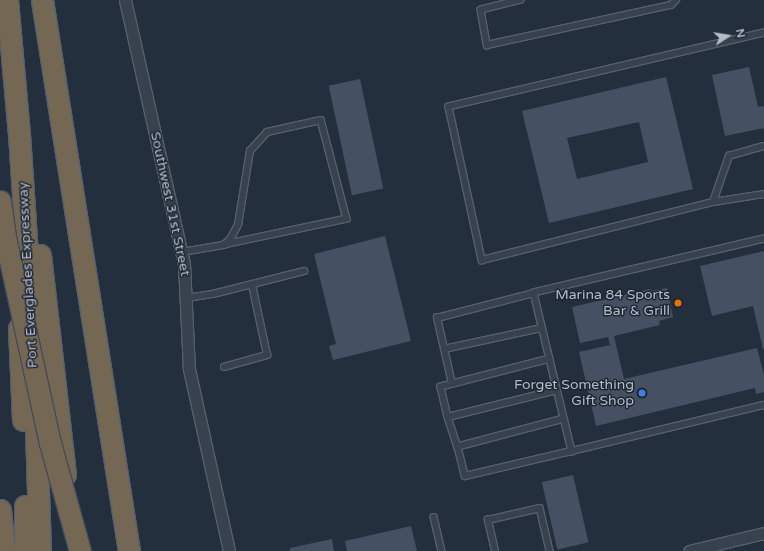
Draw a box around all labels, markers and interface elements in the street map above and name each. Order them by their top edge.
north arrow [708,16,748,56]
text: N [733,28,748,39]
street label: Southwest 31st Street [146,130,194,278]
street label: Port Everglades Expressway [15,181,41,369]
place label: Marina 84 Sports Bar & Grill [555,287,670,320]
marker: Marina 84 Sports Bar & Grill [673,298,683,308]
place label: Forget Something Gift Shop [514,377,634,410]
marker: Forget Something Gift Shop [637,388,647,398]

